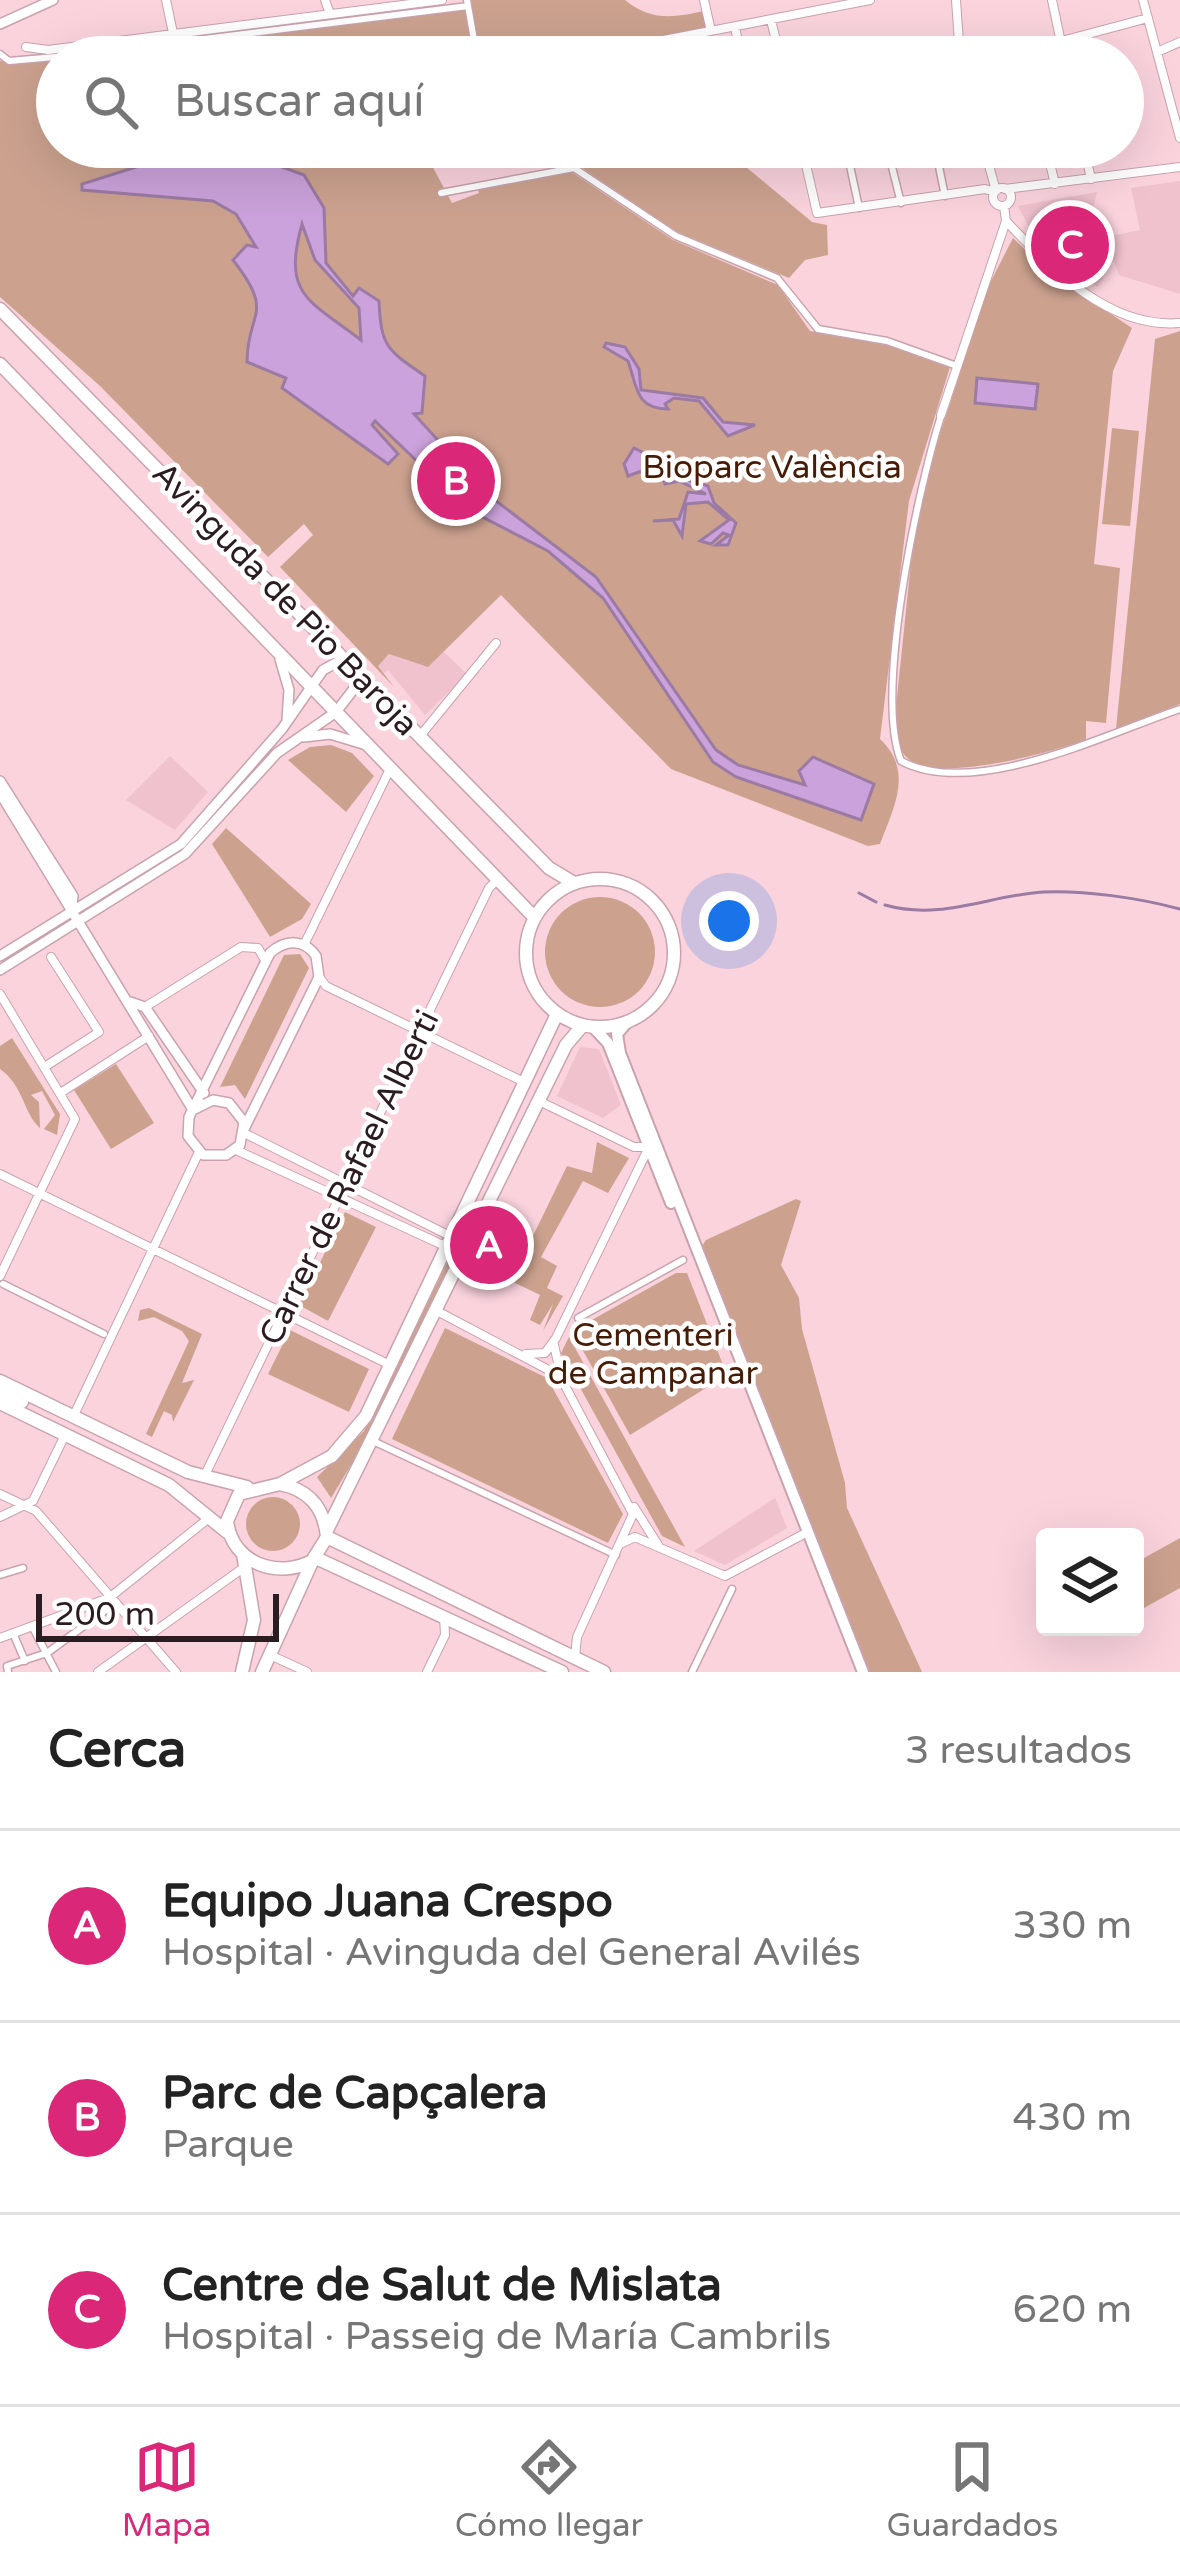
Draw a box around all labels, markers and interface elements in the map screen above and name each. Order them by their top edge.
search box [36,36,1144,168]
icon: search [78,69,144,135]
text: Buscar aquí [174,75,424,129]
pin: C [1031,200,1109,290]
pin: B [417,436,495,526]
park label: Bioparc València [642,448,902,487]
street label: Avinguda de Pio Baroja [144,454,426,744]
your location [699,891,759,951]
street label: Carrer de Rafael Alberti [251,1004,447,1351]
pin: A [450,1200,528,1290]
park label: Cementeri de Campanar [548,1316,759,1393]
map controls [1036,1528,1144,1636]
button: layers [1036,1528,1144,1636]
scale bar [36,1588,279,1641]
text: 200 m [54,1595,155,1634]
text: Cerca [48,1719,186,1781]
text: 3 resultados [905,1727,1132,1774]
text: Equipo Juana Crespo [162,1875,613,1929]
text: A [72,1902,102,1949]
text: 330 m [1013,1902,1132,1949]
text: Hospital · Avinguda del General Avilés [162,1929,861,1976]
text: Parc de Capçalera [162,2067,548,2121]
text: B [73,2094,101,2141]
text: 430 m [1013,2094,1132,2141]
text: Parque [162,2121,294,2168]
text: Centre de Salut de Mislata [162,2259,722,2313]
text: C [73,2286,101,2333]
text: 620 m [1013,2286,1132,2333]
text: Hospital · Passeig de María Cambrils [162,2313,831,2360]
tab: Mapa [122,2434,211,2545]
tab: Cómo llegar [455,2434,643,2545]
tab: Guardados [886,2434,1058,2545]

